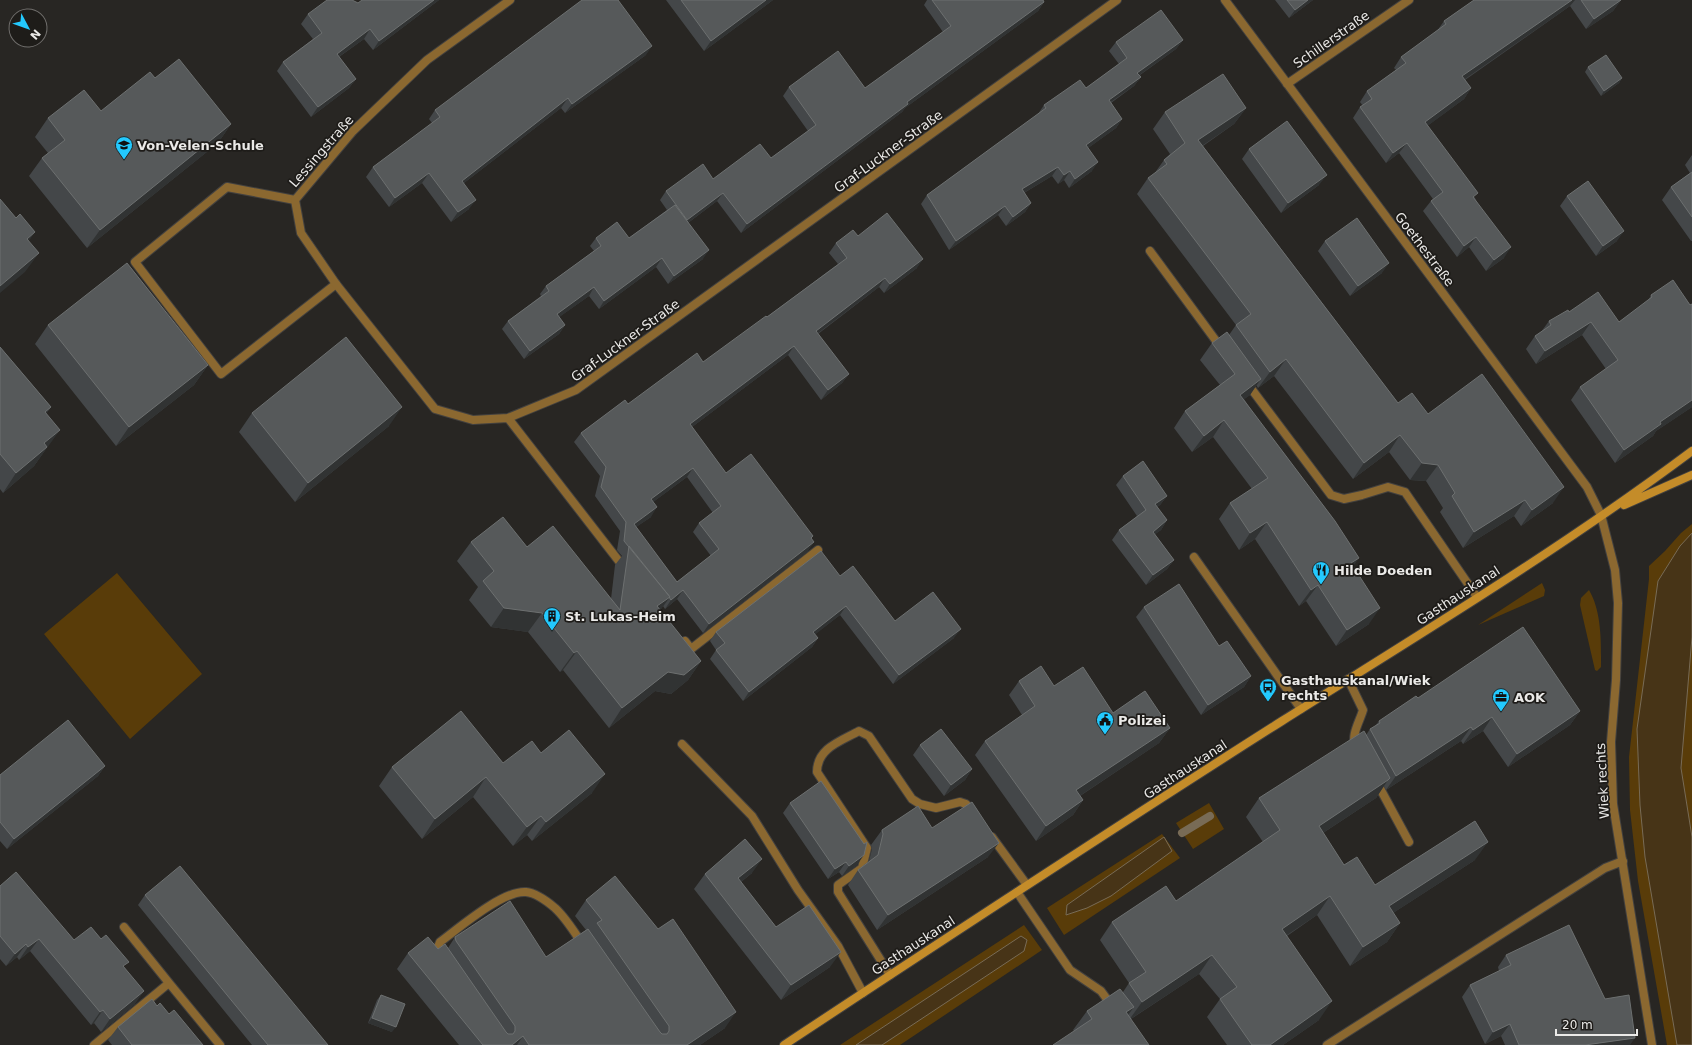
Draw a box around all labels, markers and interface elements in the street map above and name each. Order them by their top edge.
north arrow [8,8,48,48]
street label: Schillerstraße [1290,8,1372,71]
text: N [27,26,43,42]
street label: Graf-Luckner-Straße [831,107,945,196]
street label: Lessingstraße [286,112,357,190]
school or university icon: Von-Velen-Schule [114,135,134,160]
place label: Von-Velen-Schule [137,138,264,153]
street label: Goethestraße [1392,209,1457,289]
street label: Graf-Luckner-Straße [568,296,682,385]
restaurant icon: Hilde Doeden [1311,560,1331,585]
place label: Hilde Doeden [1334,563,1432,578]
street label: Gasthauskanal [1414,563,1503,628]
building icon: St. Lukas-Heim [542,606,562,631]
place label: St. Lukas-Heim [565,609,676,624]
place label: Gasthauskanal/Wiek rechts [1281,673,1431,703]
bus stop icon: Gasthauskanal/Wiek rechts [1258,677,1278,702]
office icon: AOK [1491,687,1511,712]
place label: AOK [1514,690,1546,705]
public building icon: Polizei [1095,710,1115,735]
place label: Polizei [1118,713,1166,728]
street label: Gasthauskanal [1141,737,1230,802]
street label: Wiek rechts [1593,742,1612,819]
street label: Gasthauskanal [869,913,958,978]
scale bar [1556,1011,1637,1037]
text: 20 m [1562,1018,1593,1032]

